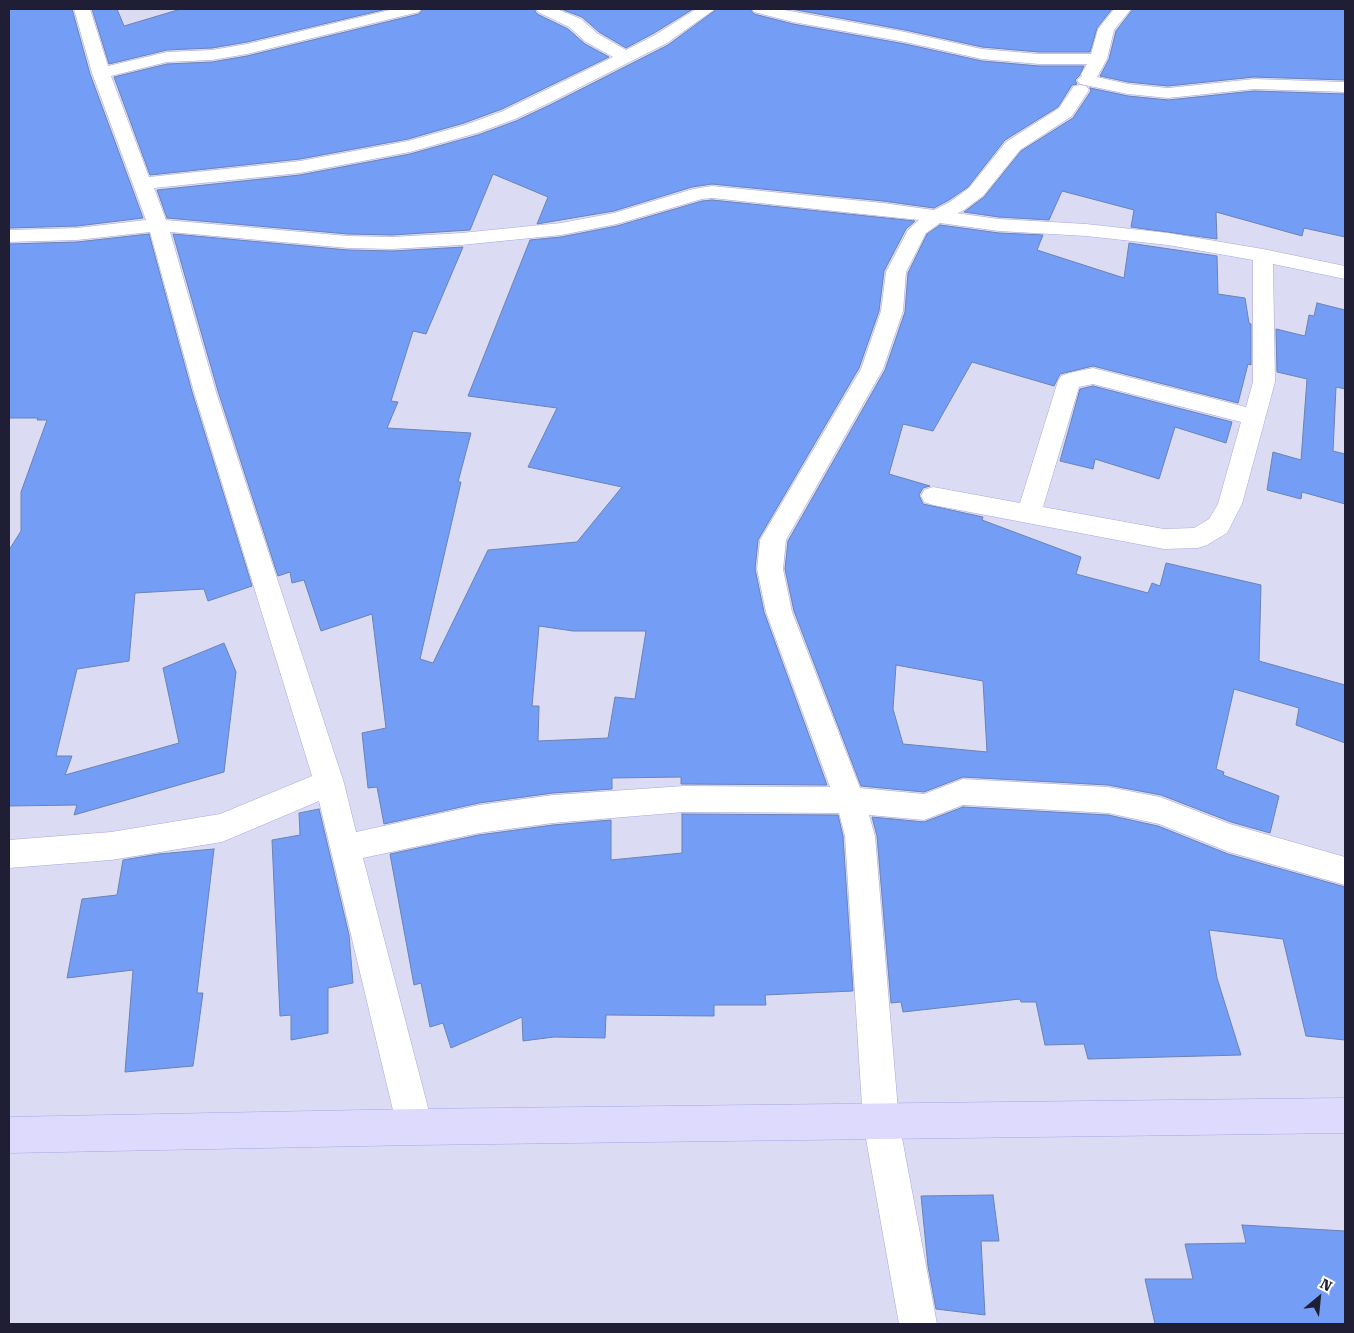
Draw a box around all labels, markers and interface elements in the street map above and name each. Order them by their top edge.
north arrow [1294,1273,1344,1323]
text: N [1318,1275,1335,1294]

